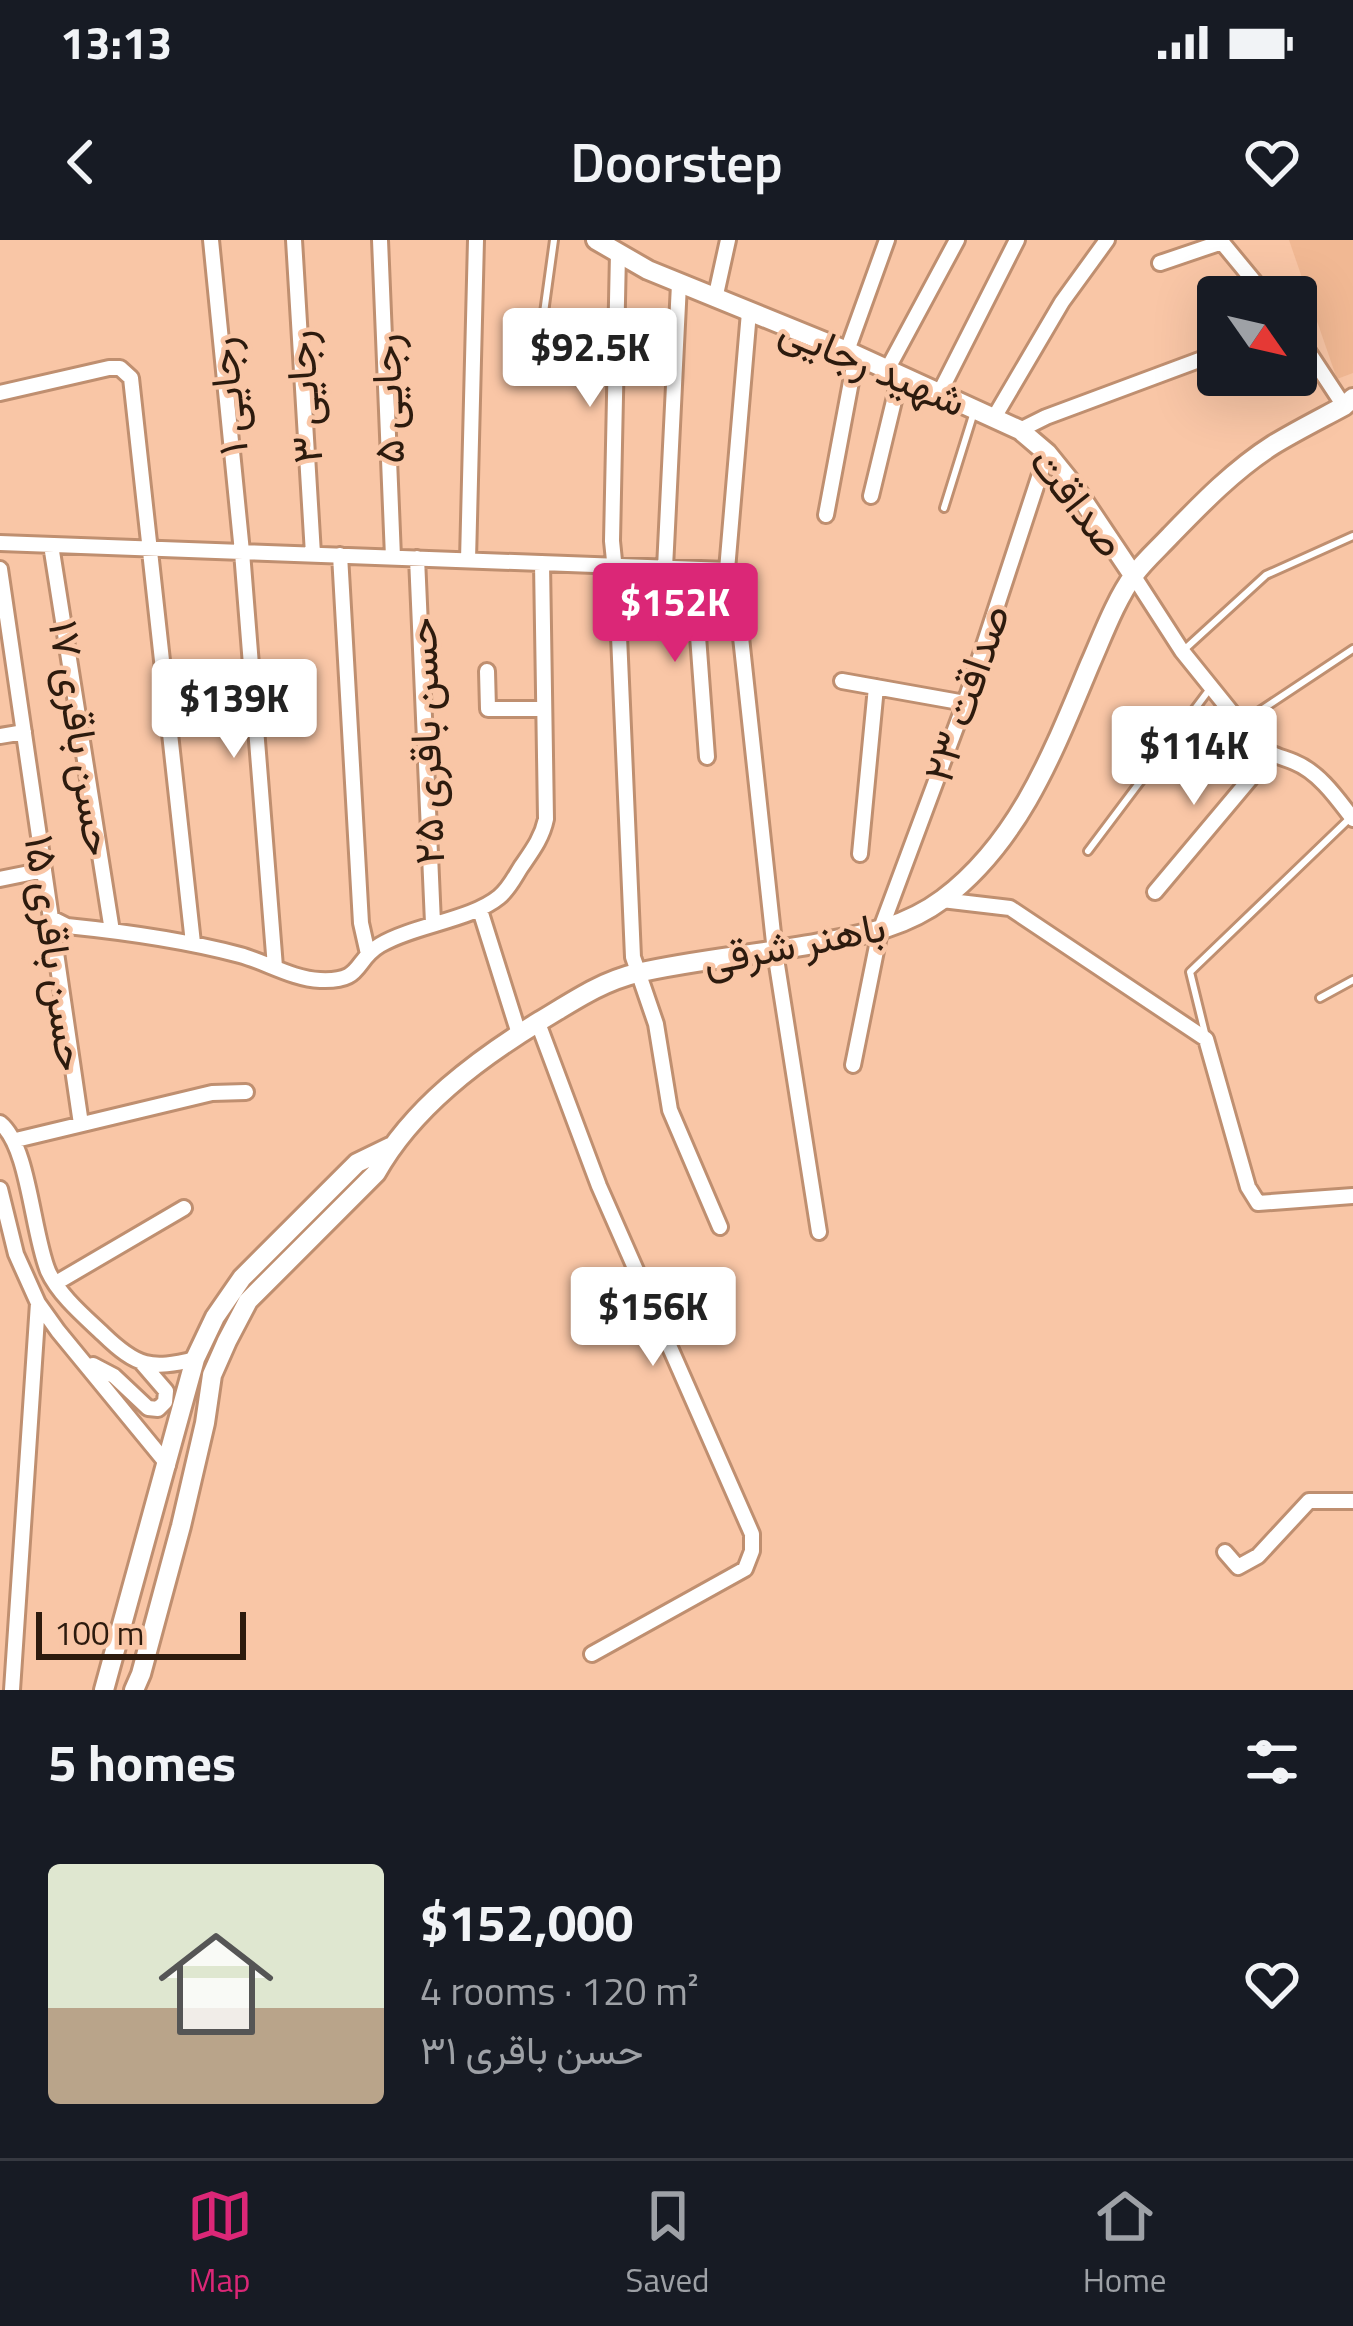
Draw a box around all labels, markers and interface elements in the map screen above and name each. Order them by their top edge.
text: 13:13 [60,8,172,76]
text: Doorstep [570,121,783,203]
icon: back [48,129,114,195]
icon: heart [1239,129,1305,195]
north arrow [1197,276,1317,396]
map controls [1197,276,1317,396]
street label: شهید رجایی [770,296,977,432]
pin: $92.5K [492,308,688,410]
text: $92.5K [530,317,650,376]
street label: رجایی ۳ [265,328,339,466]
street label: رجایی ۵ [352,333,420,465]
street label: رجایی ۱ [188,334,264,458]
street label: صداقت [1015,432,1143,571]
pin: $152K [591,563,759,665]
text: $152K [620,572,730,631]
street label: صداقت ۲۳ [905,595,1025,790]
street label: حسن باقری ۱۷ [33,615,133,860]
street label: حسن باقری ۲۵ [388,616,460,866]
pin: $139K [150,659,318,761]
text: $139K [179,668,289,727]
pin: $114K [1110,706,1278,808]
text: $114K [1139,715,1249,774]
street label: حسن باقری ۱۵ [9,831,105,1075]
street label: باهنر شرقی [697,893,891,991]
pin: $156K [569,1267,737,1369]
text: $156K [598,1276,708,1335]
scale bar [36,1606,246,1659]
text: 100 m [54,1608,144,1658]
text: 5 homes [48,1723,236,1801]
icon: filters [1239,1729,1305,1795]
text: $152,000 [420,1883,633,1961]
icon: home [144,1912,288,2056]
icon: heart [1239,1951,1305,2017]
text: 4 rooms · 120 m² [420,1961,699,2020]
text: حسن باقری ۳۱ [420,2020,643,2079]
tab: Map [187,2183,253,2305]
tab: Saved [626,2183,710,2305]
tab: Home [1083,2183,1166,2305]

